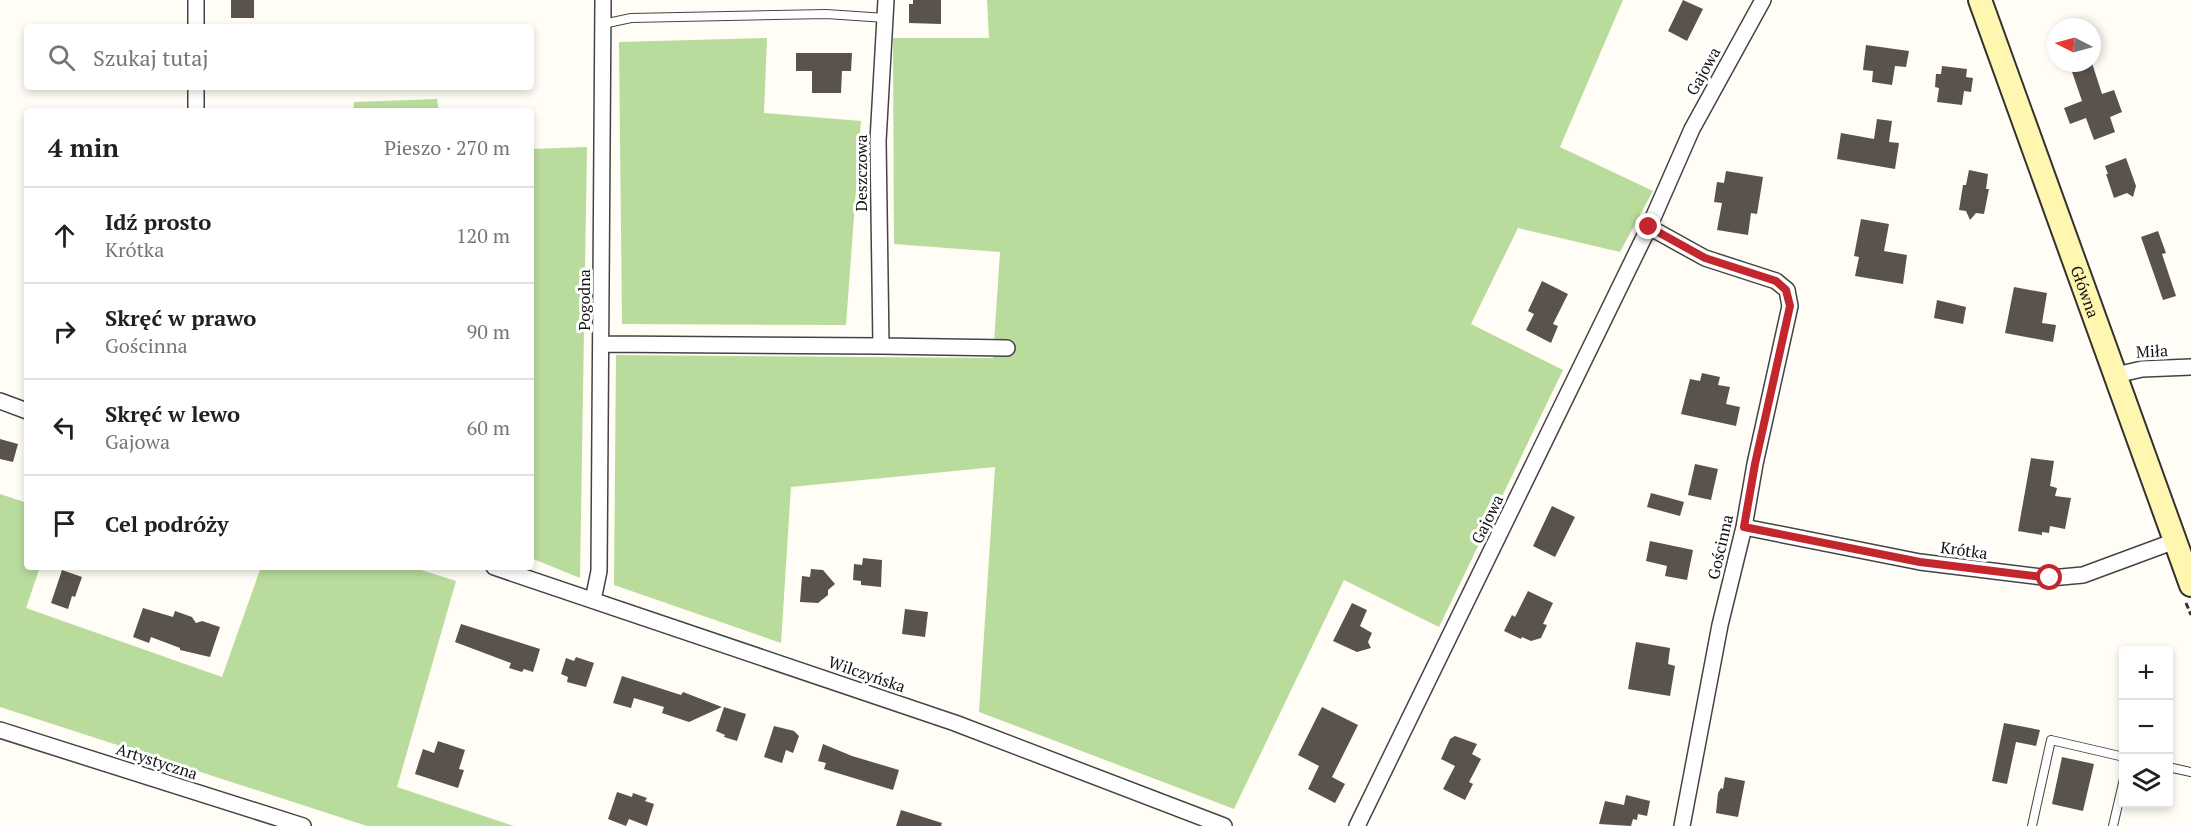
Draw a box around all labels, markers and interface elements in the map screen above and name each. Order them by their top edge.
north arrow [2047,18,2101,72]
search box [24,24,534,90]
icon: search [45,41,78,74]
text: Szukaj tutaj [93,43,209,72]
street label: Gajowa [1681,43,1725,99]
text: 4 min [48,130,119,164]
text: Pieszo · 270 m [384,134,510,161]
street label: Deszczowa [850,134,872,212]
text: Idź prosto [105,207,211,236]
route end [1635,213,1661,239]
icon: ahead [48,219,81,252]
text: 120 m [456,222,510,249]
text: Krótka [105,236,164,263]
street label: Główna [2066,262,2105,321]
street label: Pogodna [573,269,595,331]
text: Skręć w prawo [105,303,256,332]
icon: right [48,315,81,348]
text: 90 m [467,318,510,345]
text: Gościnna [105,332,188,359]
street label: Miła [2135,339,2169,363]
text: Skręć w lewo [105,399,240,428]
icon: left [48,411,81,444]
text: 60 m [467,414,510,441]
text: Gajowa [105,428,170,455]
street label: Gajowa [1466,491,1508,547]
icon: arrive [48,507,81,540]
text: Cel podróży [105,509,229,538]
street label: Gościnna [1702,512,1738,582]
street label: Krótka [1939,536,1989,564]
route start [2036,564,2062,590]
map controls [2119,646,2173,808]
button: + [2119,646,2173,700]
street label: Wilczyńska [825,651,909,697]
button: − [2119,700,2173,754]
street label: Artystyczna [114,738,200,784]
button: layers [2119,754,2173,808]

